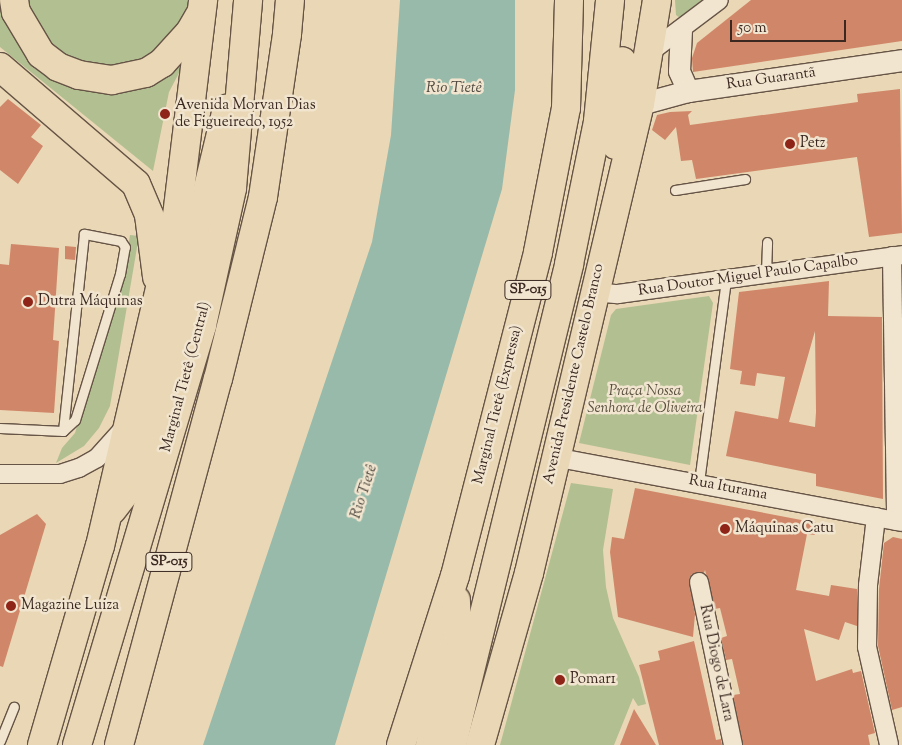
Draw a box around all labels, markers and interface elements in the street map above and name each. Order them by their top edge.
scale bar [732,10,848,42]
text: 50 m [738,18,767,39]
street label: Rua Guarantã [725,64,817,94]
water label: Rio Tietê [426,79,482,99]
place label: Avenida Morvan Dias de Figueiredo, 1952 [175,96,316,131]
marker: Avenida Morvan Dias de Figueiredo, 1952 [159,108,171,120]
place label: Petz [800,135,826,153]
marker: Petz [784,138,796,150]
street label: Rua Doutor Miguel Paulo Capalbo [637,252,859,300]
street label: Avenida Presidente Castelo Branco [540,262,608,486]
road number: SP-015 [504,278,552,302]
place label: Dutra Máquinas [38,293,143,311]
marker: Dutra Máquinas [22,296,34,308]
street label: Marginal Tietê (Central) [157,300,215,454]
street label: Marginal Tietê (Expressa) [470,324,526,486]
park label: Praça Nossa Senhora de Oliveira [587,382,703,417]
water label: Rio Tietê [347,463,383,521]
street label: Rua Iturama [687,472,769,504]
place label: Máquinas Catu [735,520,834,538]
marker: Máquinas Catu [719,523,731,535]
road number: SP-015 [145,550,193,574]
place label: Magazine Luiza [21,597,119,615]
marker: Magazine Luiza [5,600,17,612]
street label: Rua Diogo de Lara [695,603,737,723]
place label: Pomar1 [570,671,616,689]
marker: Pomar1 [554,674,566,686]

